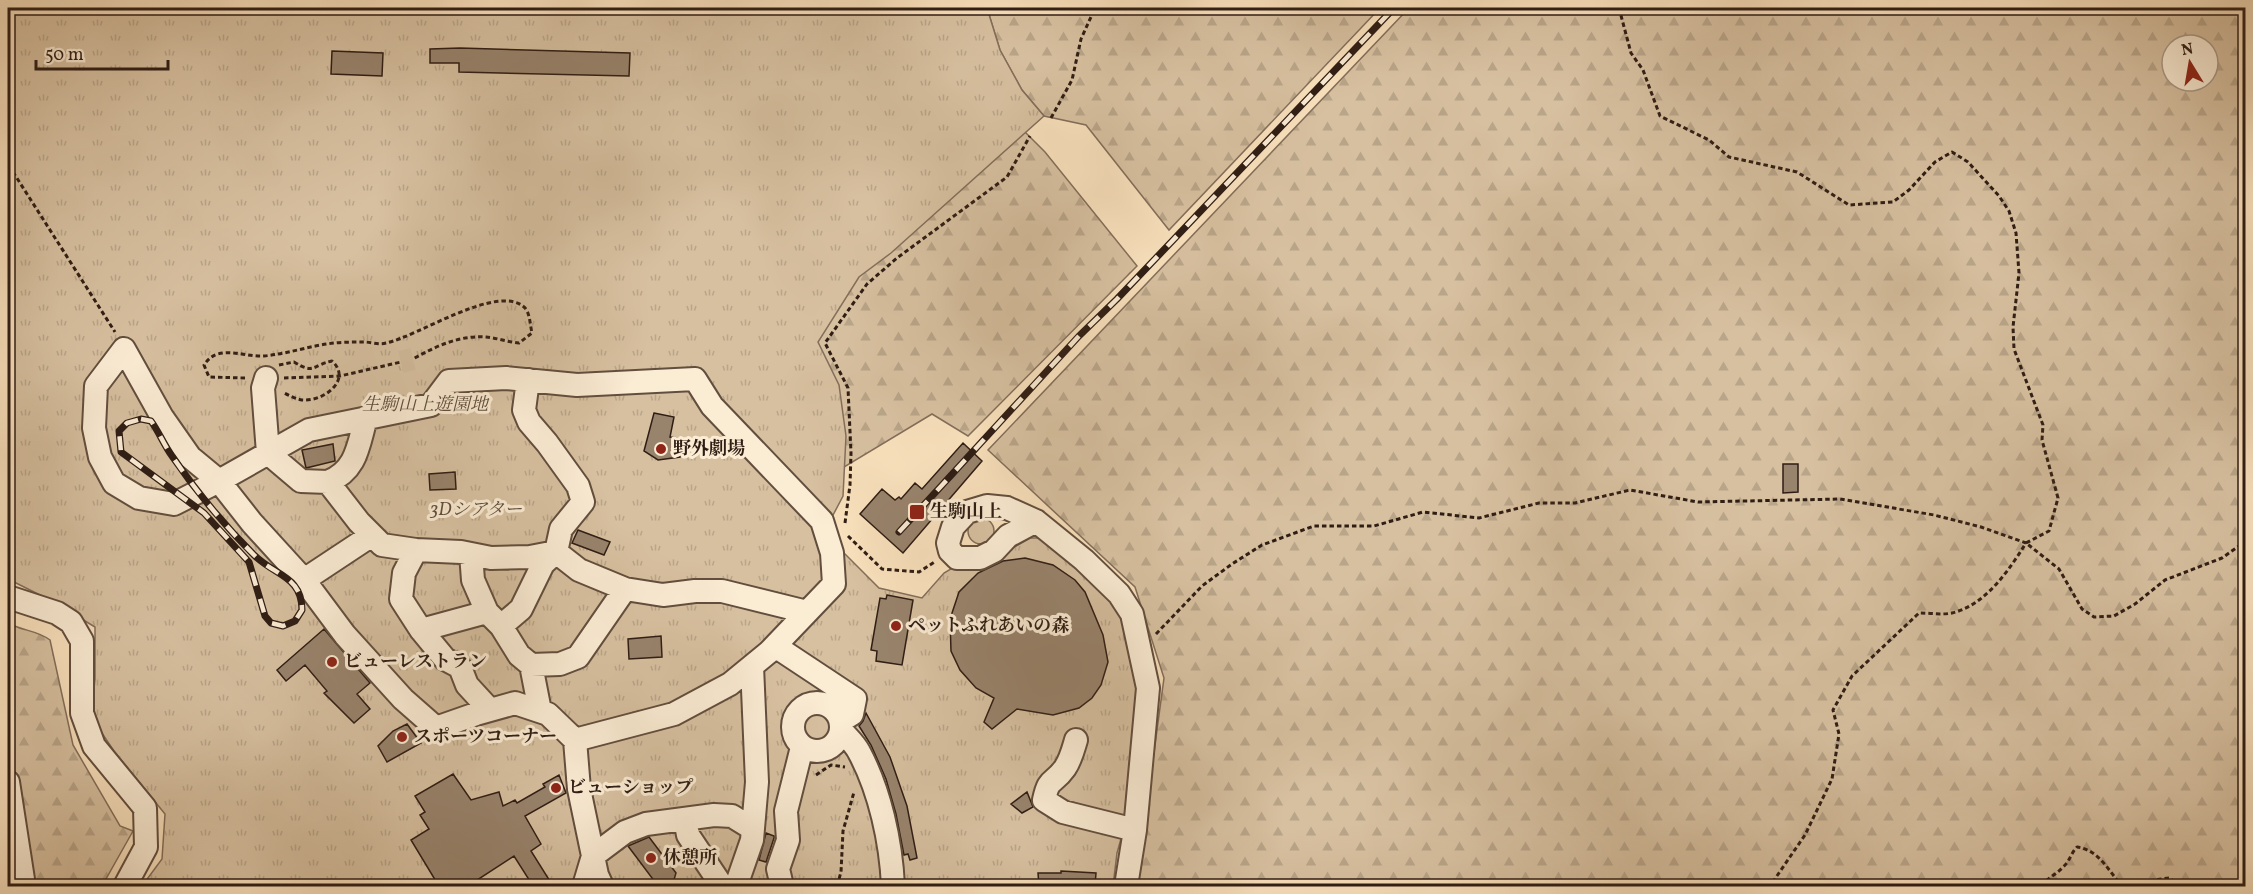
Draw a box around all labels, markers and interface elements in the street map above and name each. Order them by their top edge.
scale bar [36,33,168,71]
north arrow [2160,33,2220,93]
text: N [2180,38,2196,62]
text: 50 m [45,43,84,68]
park label: 生駒山上遊園地 [362,393,490,418]
place label: 野外劇場 [673,437,745,462]
marker: 野外劇場 [654,442,668,456]
park label: 3Dシアター [429,498,522,523]
place label: 生駒山上 [930,500,1002,525]
marker: 生駒山上 [908,503,926,521]
place label: ペットふれあいの森 [908,614,1069,639]
marker: ペットふれあいの森 [889,619,903,633]
place label: ビューレストラン [344,650,487,675]
marker: ビューレストラン [325,655,339,669]
place label: スポーツコーナー [414,725,557,750]
marker: スポーツコーナー [395,730,409,744]
place label: ビューショップ [568,776,693,801]
marker: ビューショップ [549,781,563,795]
place label: 休憩所 [663,846,717,871]
marker: 休憩所 [644,851,658,865]

